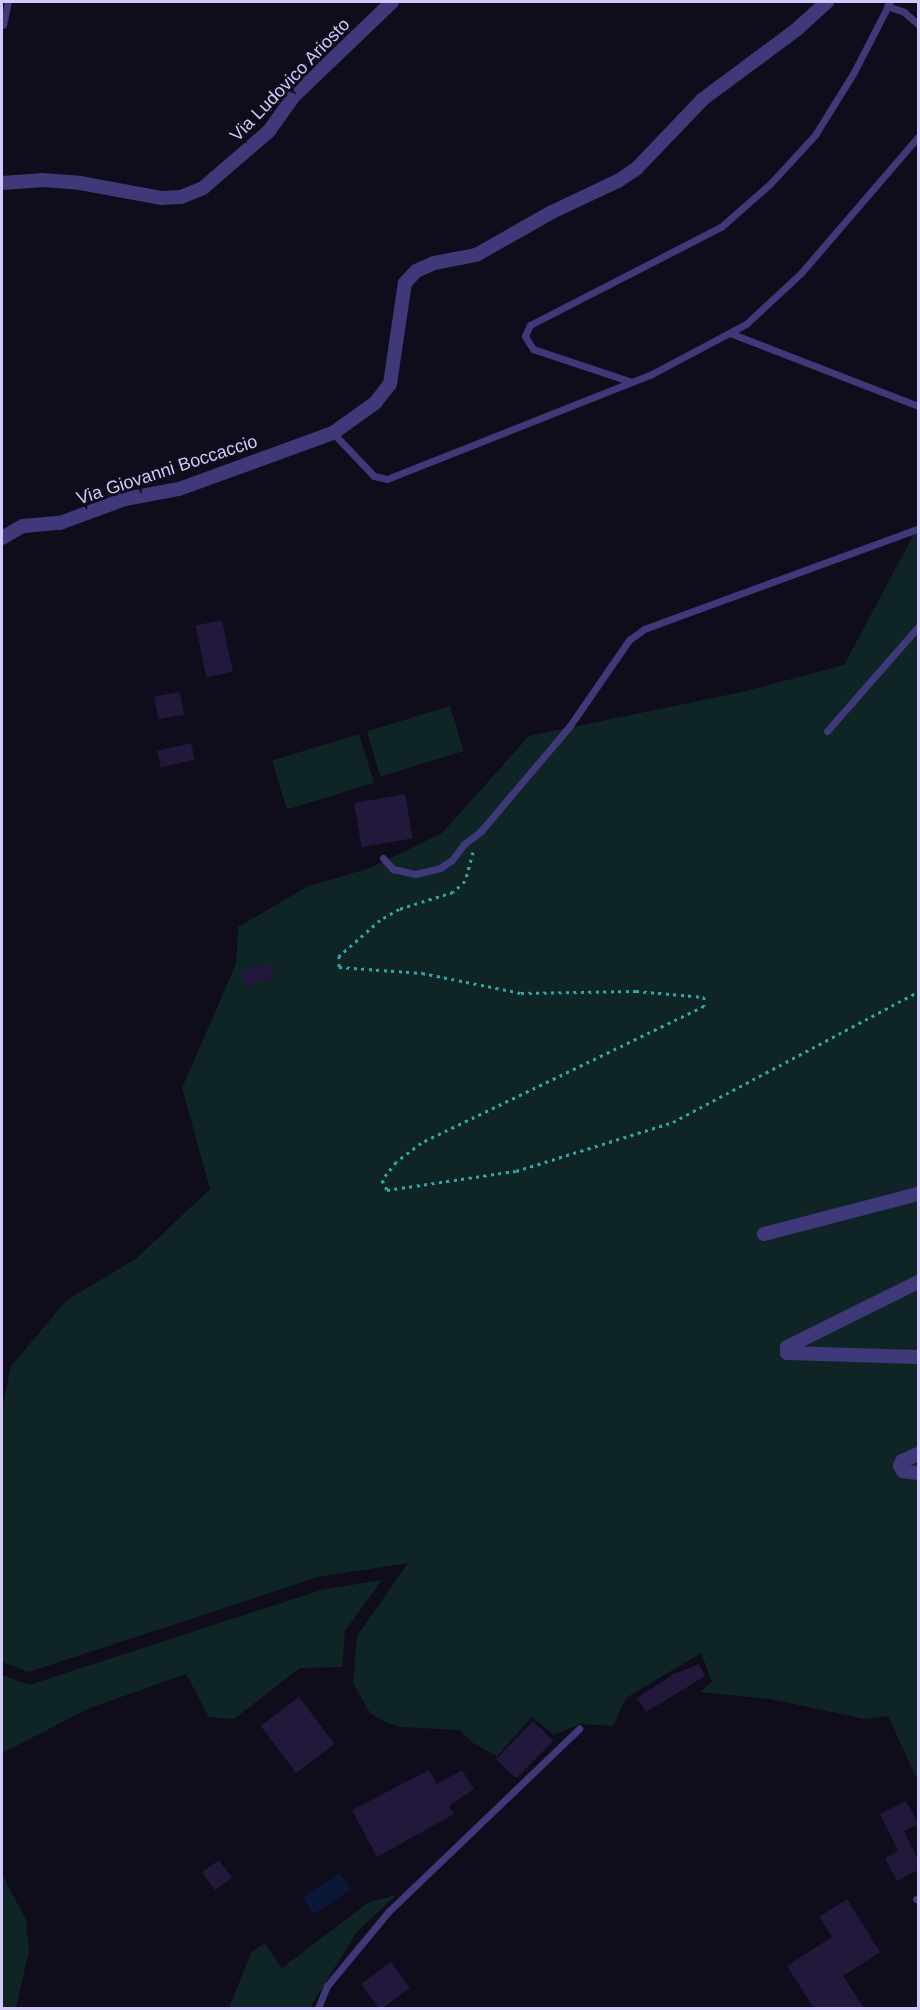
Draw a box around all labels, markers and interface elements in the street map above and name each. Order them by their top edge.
street label: Via Ludovico Ariosto [225,14,355,146]
street label: Via Giovanni Boccaccio [74,431,260,509]

